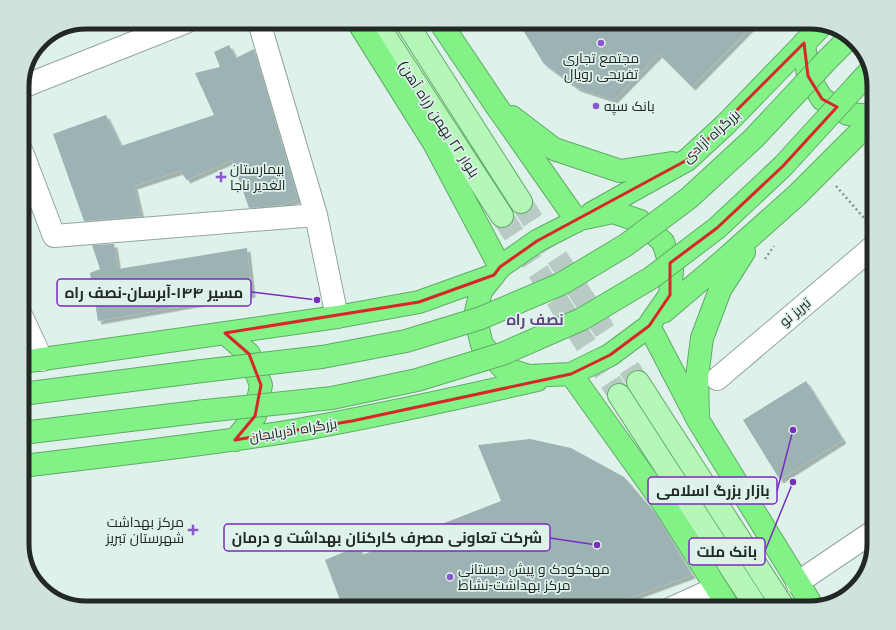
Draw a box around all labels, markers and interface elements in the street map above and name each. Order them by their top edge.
marker: مجتمع تجاری تفریحی رویال [596,38,606,48]
place label: مجتمع تجاری تفریحی رویال [563,50,639,83]
street label: بلوار ۲۲ بهمن (راه آهن) [395,58,483,180]
place label: بانک سپه [604,98,655,116]
marker: بانک سپه [591,101,601,111]
street label: بزرگراه آزادی [679,106,743,166]
place label: بیمارستان الغدیر ناجا [230,161,286,193]
marker: بیمارستان الغدیر ناجا [215,171,227,183]
callout: مسیر ۱۴۴-آبرسان-نصف راه [57,279,251,306]
text: مسیر ۱۴۴-آبرسان-نصف راه [65,284,243,302]
street label: تبریز نو [776,294,814,330]
district label: نصف راه [506,311,564,329]
street label: بزرگراه آذربایجان [248,415,338,445]
callout: بازار بزرگ اسلامی [648,477,777,504]
text: بازار بزرگ اسلامی [656,482,770,500]
place label: مرکز بهداشت شهرستان تبریز [105,514,184,546]
marker: مرکز بهداشت شهرستان تبریز [187,524,199,536]
callout: شرکت تعاونی مصرف کارکنان بهداشت و درمان [224,524,550,551]
text: شرکت تعاونی مصرف کارکنان بهداشت و درمان [232,529,542,547]
callout: بانک ملت [689,538,765,565]
text: بانک ملت [697,543,757,560]
place label: مهدکودک و پیش دبستانی مرکز بهداشت-نشاط [458,561,610,593]
marker: مهدکودک و پیش دبستانی مرکز بهداشت-نشاط [445,572,455,582]

